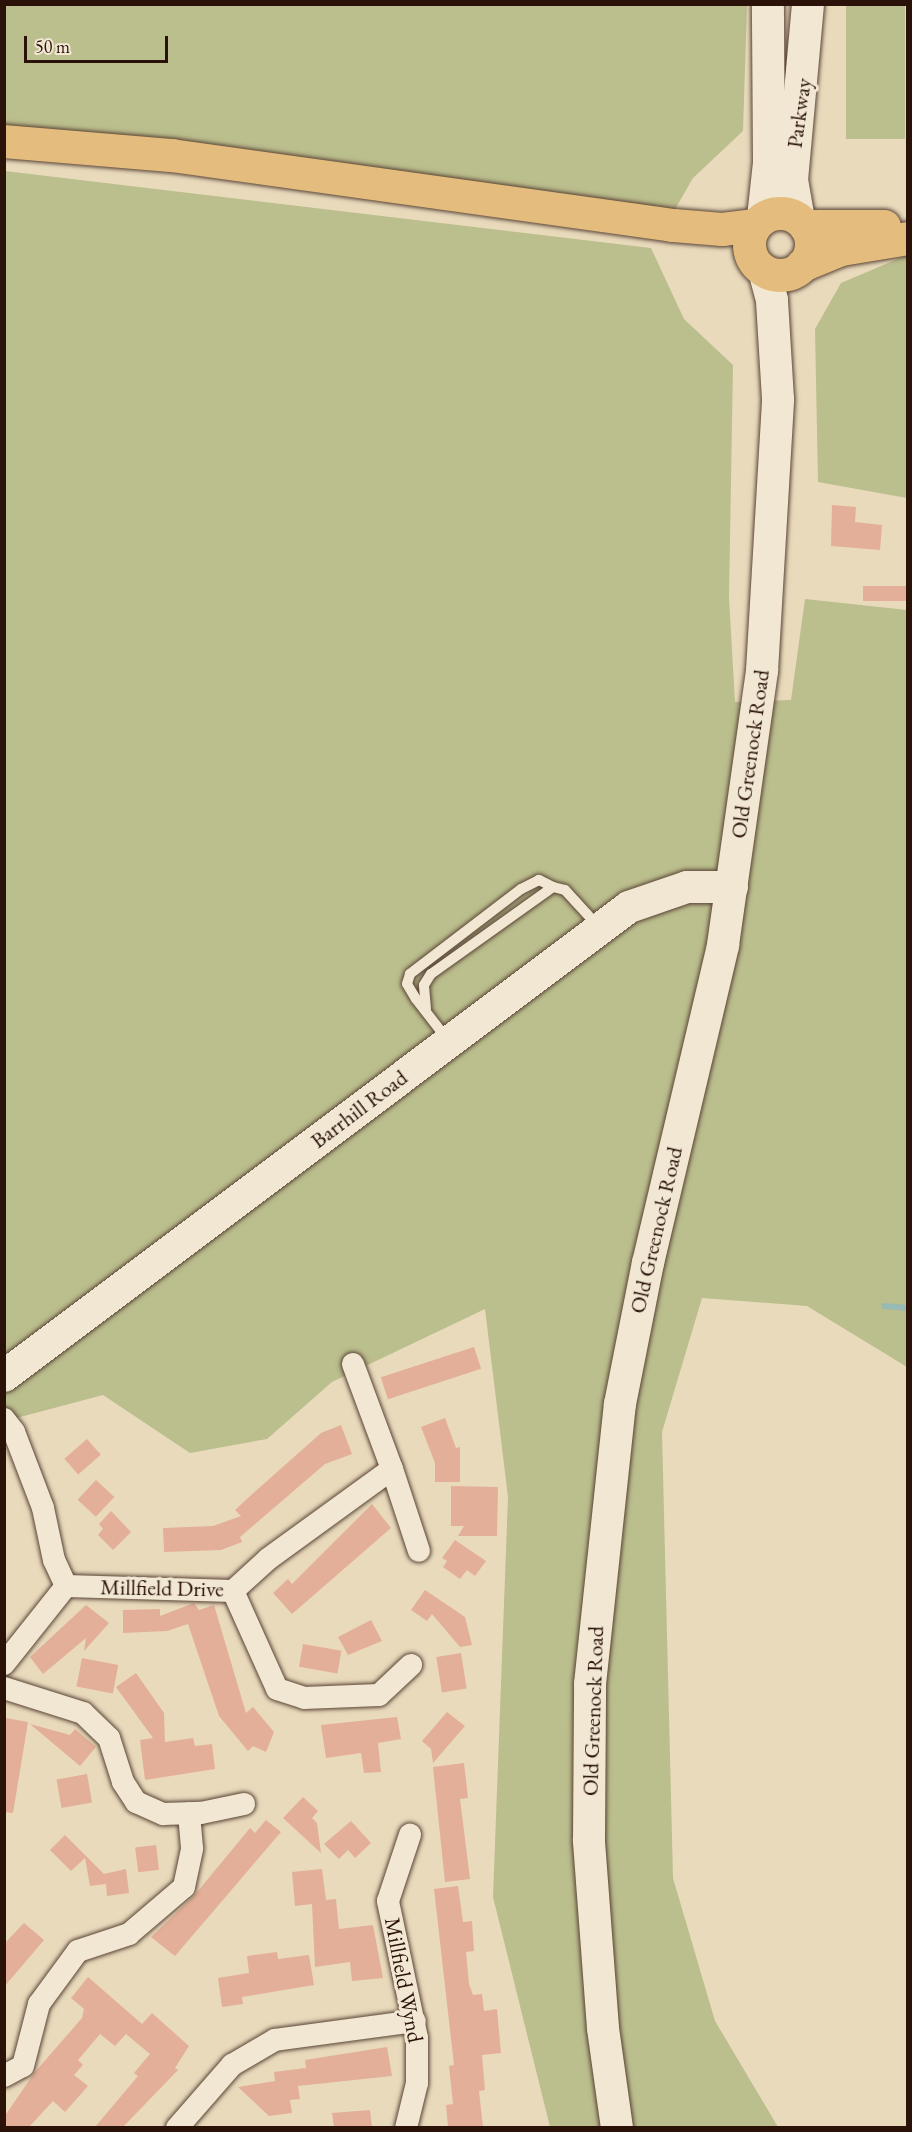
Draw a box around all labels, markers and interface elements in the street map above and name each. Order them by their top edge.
scale bar [27,24,171,62]
text: 50 m [35,35,70,58]
street label: Parkway [781,76,817,150]
street label: Old Greenock Road [725,668,775,840]
street label: Barrhill Road [305,1064,413,1154]
street label: Old Greenock Road [624,1144,688,1316]
street label: Millfield Drive [100,1574,224,1602]
street label: Old Greenock Road [577,1626,609,1796]
street label: Millfield Wynd [379,1915,429,2045]

